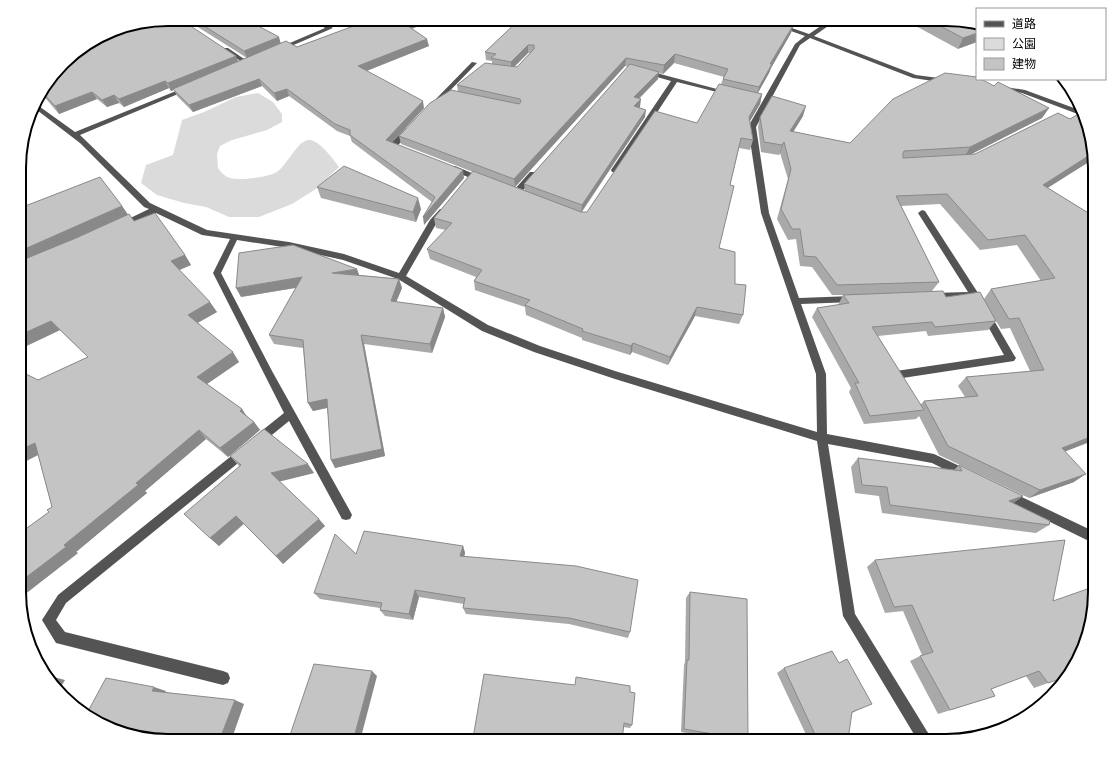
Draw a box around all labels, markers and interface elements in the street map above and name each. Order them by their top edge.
legend [976,8,1106,80]
text: 道路 [1012,14,1036,33]
text: 公園 [1012,34,1036,53]
text: 建物 [1012,54,1036,73]

